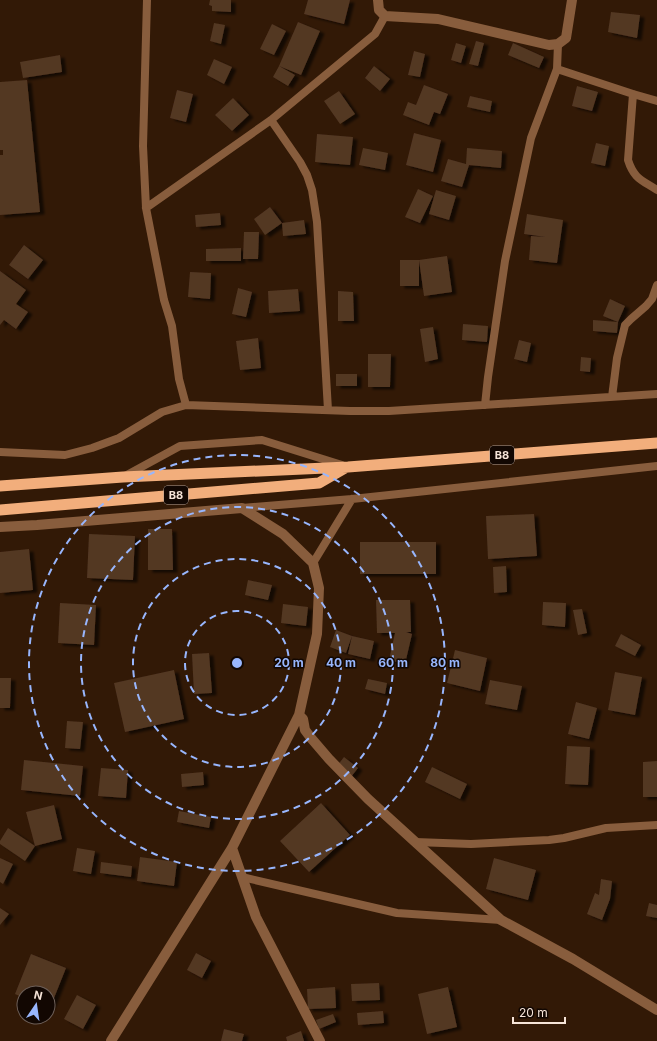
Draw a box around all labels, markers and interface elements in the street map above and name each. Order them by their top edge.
road number: B8 [490,446,514,464]
road number: B8 [164,486,188,504]
text: 20 m [274,655,304,670]
text: 40 m [326,655,356,670]
text: 60 m [378,655,408,670]
text: 80 m [430,655,460,670]
centre of rings [230,656,244,670]
north arrow [16,985,56,1025]
text: N [33,987,44,1003]
scale bar [513,999,565,1025]
text: 20 m [519,1005,548,1020]

